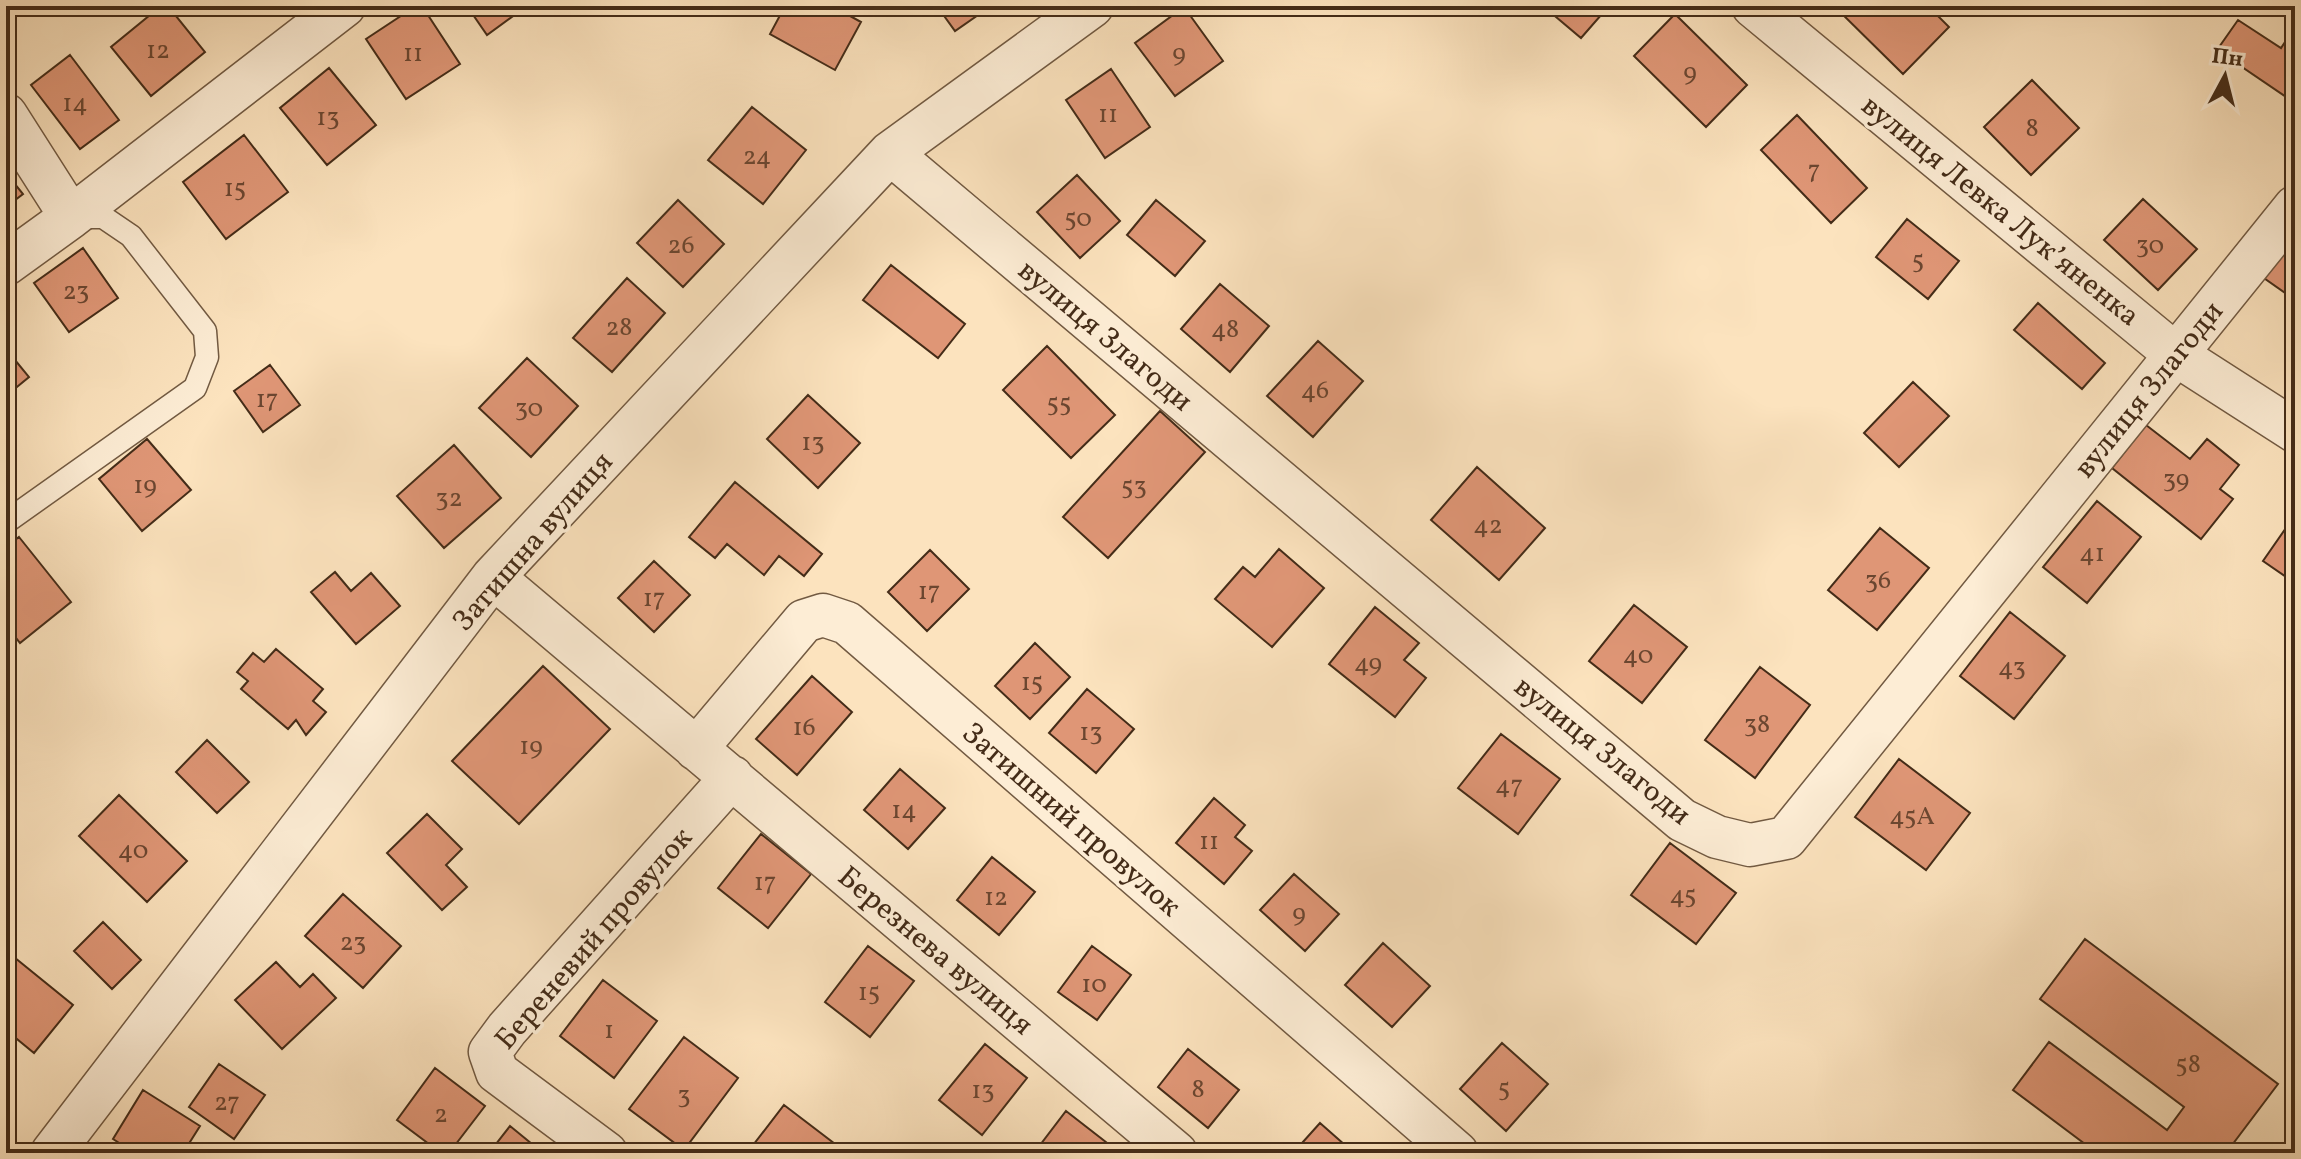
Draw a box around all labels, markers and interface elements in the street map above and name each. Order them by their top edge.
house number: 12 [146,33,170,69]
house number: 11 [403,36,423,72]
house number: 9 [1172,36,1186,72]
north arrow [2185,36,2265,116]
text: Пн [2210,41,2245,76]
house number: 9 [1683,55,1697,91]
house number: 14 [62,86,88,122]
street label: вулиця Левка Лукʼяненка [1851,86,2148,337]
house number: 11 [1098,97,1118,133]
house number: 13 [316,100,340,136]
house number: 8 [2025,111,2039,147]
house number: 24 [743,139,771,175]
house number: 7 [1808,153,1820,189]
house number: 15 [224,171,246,207]
house number: 50 [1064,201,1092,237]
house number: 26 [667,228,695,264]
house number: 30 [2136,228,2164,264]
house number: 5 [1912,243,1924,279]
street label: вулиця Злагоди [1008,251,1201,422]
house number: 23 [63,274,89,310]
street label: вулиця Злагоди [2065,293,2234,488]
house number: 28 [605,310,633,346]
house number: 48 [1211,312,1239,348]
house number: 46 [1301,373,1329,409]
house number: 17 [256,382,278,418]
house number: 55 [1046,386,1072,422]
house number: 30 [515,391,543,427]
house number: 13 [801,425,825,461]
street label: Затишна вулиця [443,443,624,642]
house number: 39 [2163,462,2189,498]
house number: 19 [133,468,157,504]
house number: 53 [1121,469,1147,505]
house number: 32 [435,481,463,517]
house number: 42 [1473,508,1503,544]
house number: 41 [2079,536,2105,572]
house number: 36 [1865,563,1891,599]
house number: 17 [918,574,940,610]
house number: 17 [643,581,665,617]
house number: 40 [1623,638,1653,674]
house number: 49 [1354,646,1382,682]
house number: 43 [1998,650,2026,686]
house number: 15 [1021,665,1043,701]
street label: вулиця Злагоди [1504,667,1699,836]
house number: 38 [1744,707,1770,743]
house number: 16 [792,710,816,746]
street label: Затишний провулок [952,713,1189,928]
house number: 13 [1079,715,1103,751]
house number: 19 [519,729,543,765]
house number: 47 [1495,768,1523,804]
house number: 14 [891,793,917,829]
house number: 45А [1889,799,1935,835]
street label: Береневий провулок [486,819,703,1060]
house number: 11 [1199,824,1219,860]
house number: 40 [118,833,148,869]
street label: Березнева вулиця [828,857,1042,1046]
house number: 17 [754,865,776,901]
house number: 45 [1669,878,1697,914]
house number: 12 [984,880,1008,916]
house number: 9 [1292,896,1306,932]
house number: 23 [340,925,366,961]
house number: 10 [1081,967,1107,1003]
house number: 15 [858,975,880,1011]
house number: 1 [604,1013,614,1049]
house number: 58 [2175,1047,2201,1083]
house number: 5 [1498,1071,1510,1107]
house number: 8 [1191,1072,1205,1108]
house number: 13 [971,1073,995,1109]
house number: 3 [677,1078,691,1114]
house number: 27 [214,1085,240,1121]
house number: 2 [434,1097,448,1133]

